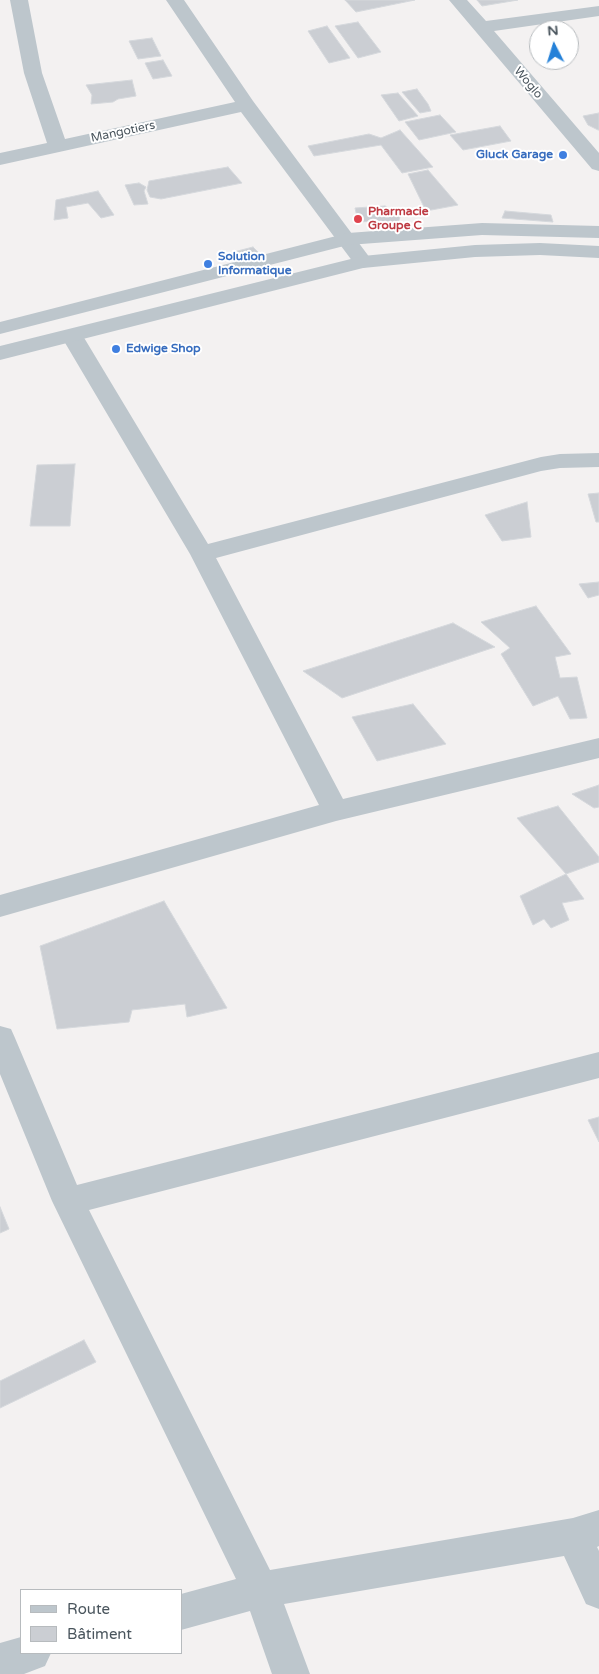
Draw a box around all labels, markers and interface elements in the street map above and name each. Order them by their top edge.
north arrow [529,20,579,70]
text: N [546,22,559,40]
street label: Woglo [511,64,545,102]
street label: Mangotiers [90,118,156,146]
place label: Gluck Garage [476,148,553,162]
marker: Gluck Garage [557,149,569,161]
place label: Pharmacie Groupe C [368,205,429,233]
marker: Pharmacie Groupe C [352,213,364,225]
place label: Solution Informatique [218,250,291,278]
marker: Solution Informatique [202,258,214,270]
place label: Edwige Shop [126,342,201,356]
marker: Edwige Shop [110,343,122,355]
legend [20,1589,182,1654]
text: Route [67,1600,110,1618]
text: Bâtiment [67,1625,132,1643]

